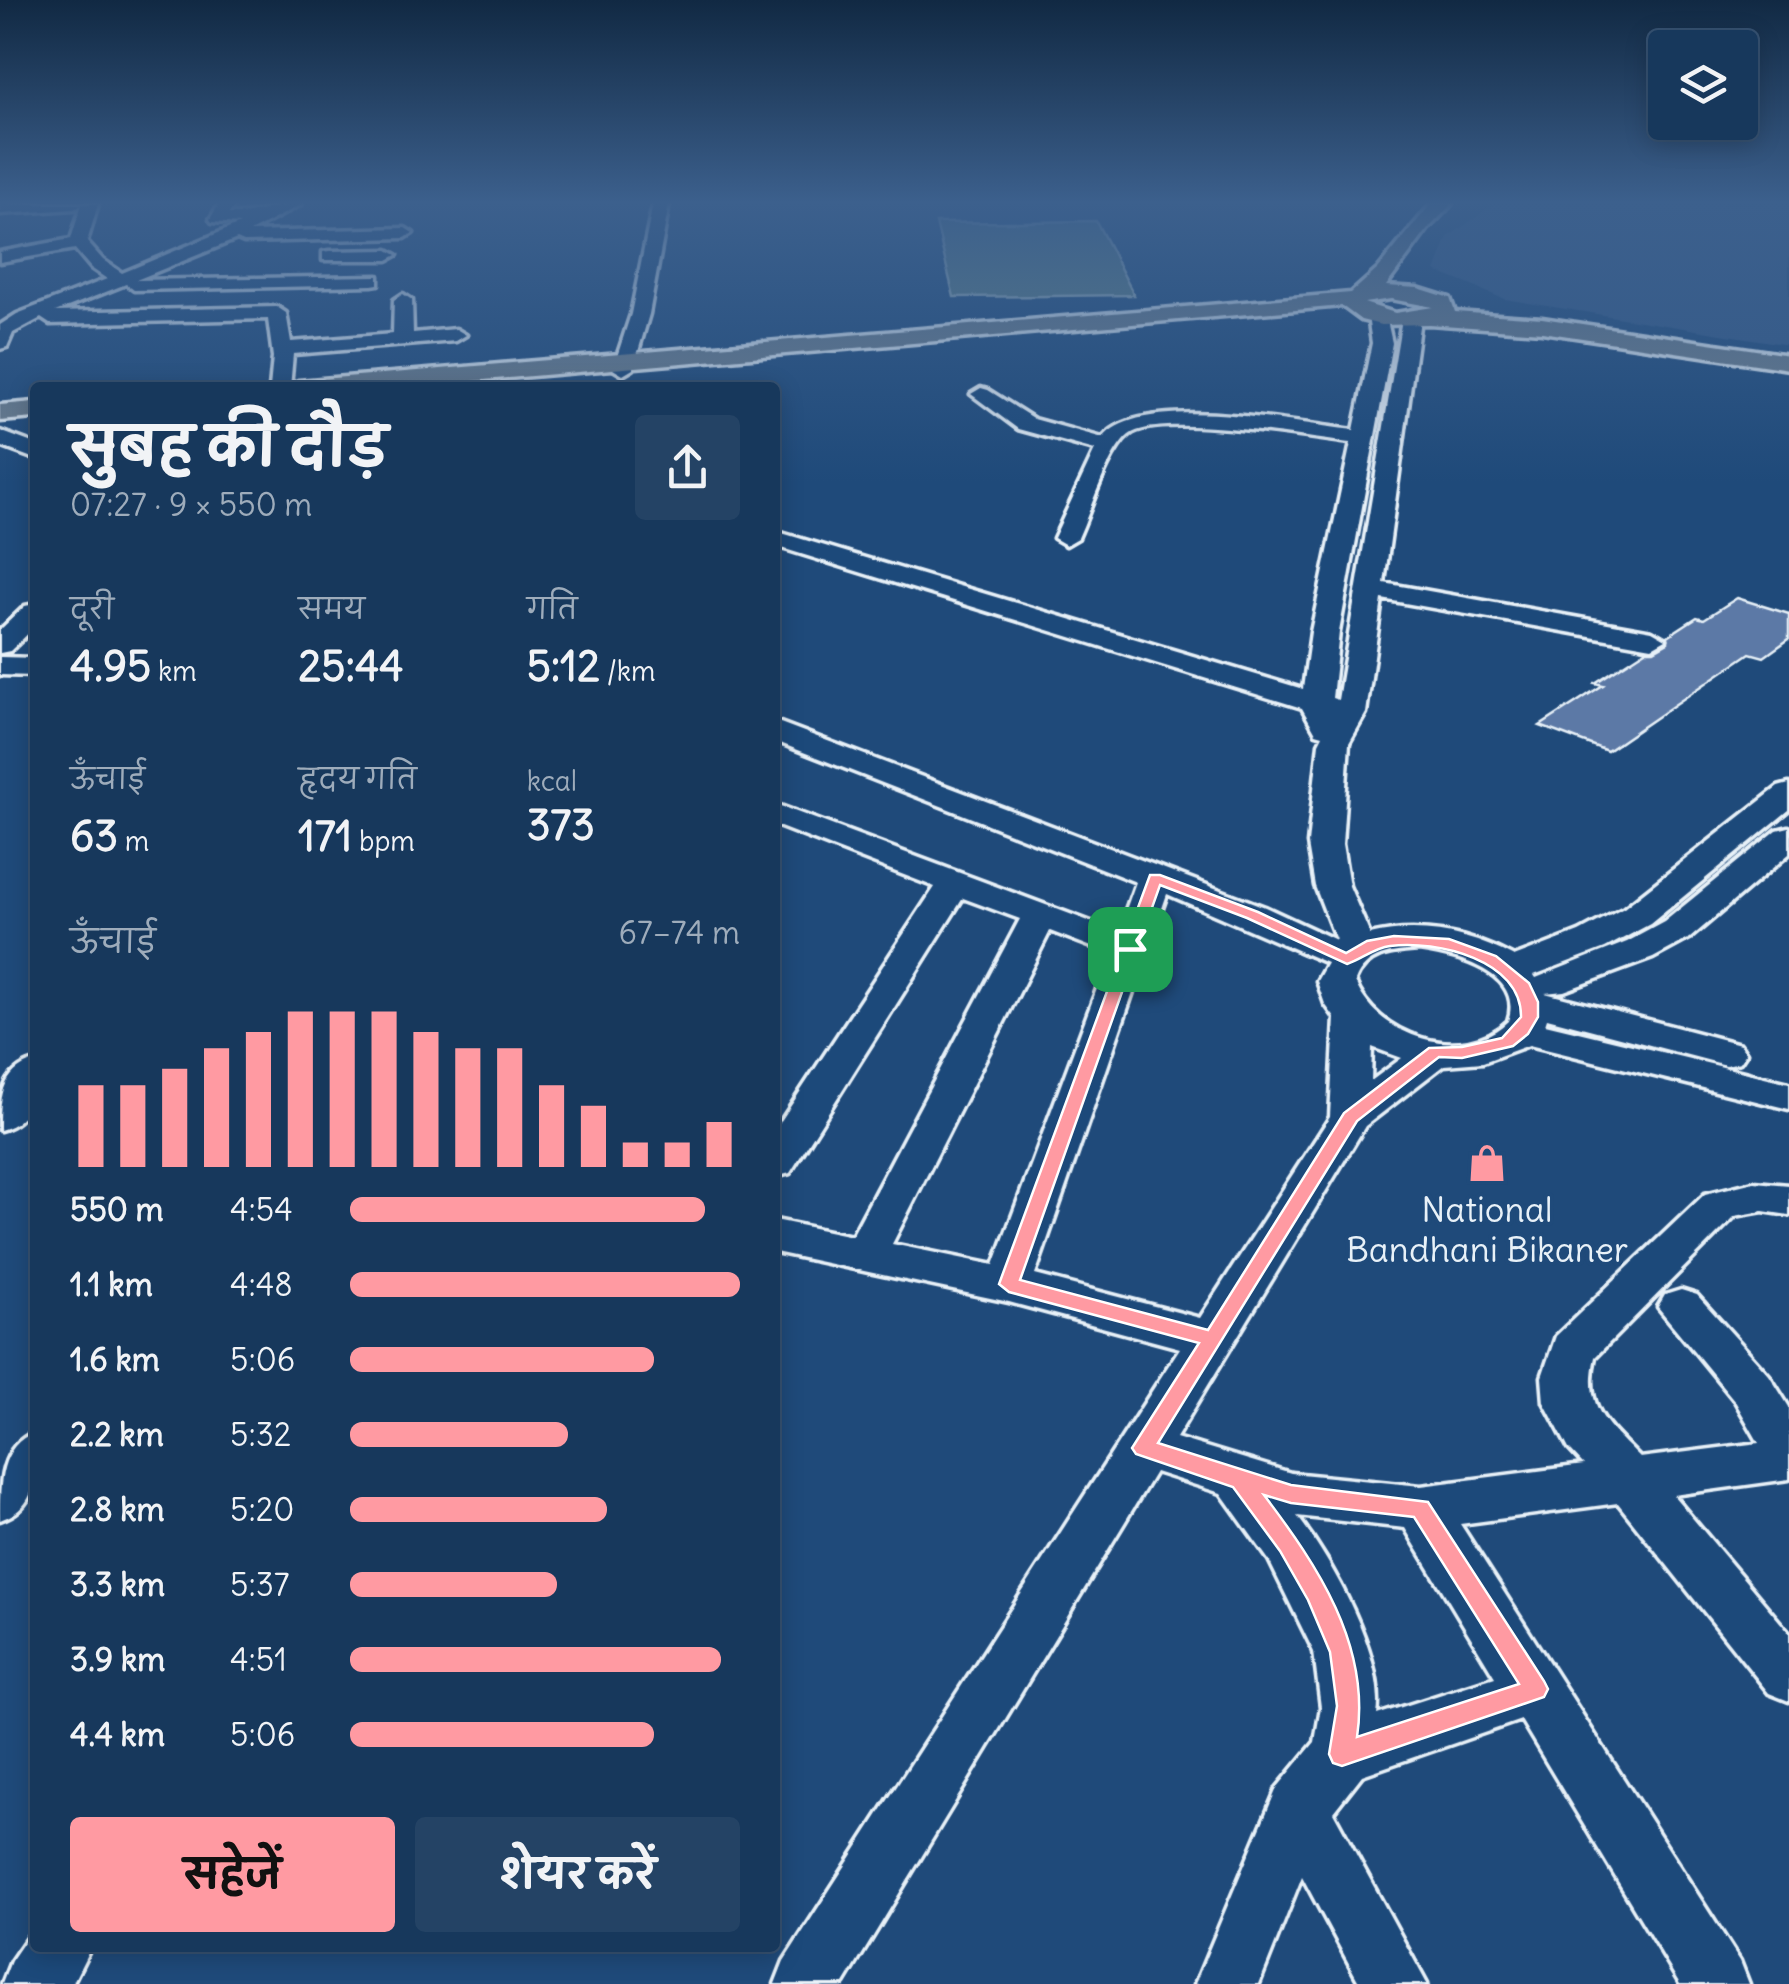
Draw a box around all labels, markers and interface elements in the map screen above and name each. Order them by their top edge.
map controls [1648,30,1758,140]
button: layers [1648,30,1758,140]
text: सुबह की दौड़ [70,412,387,481]
button: share [635,415,740,520]
text: 07:27 · 9 × 550 m [70,484,312,525]
text: दूरी [70,591,114,627]
text: समय [298,591,365,627]
text: गति [527,591,578,627]
text: 4.95 [70,640,151,692]
text: 25:44 [298,640,404,692]
text: 5:12 [527,640,600,692]
text: km [151,653,197,689]
text: /km [600,653,656,689]
text: ऊँचाई [70,761,145,797]
text: हृदय गति [298,761,417,797]
text: kcal [527,763,577,799]
text: 373 [527,799,595,851]
text: 63 [70,810,118,862]
text: 171 [298,810,352,862]
text: m [118,823,149,859]
text: bpm [352,823,415,859]
pin [1088,907,1173,992]
text: 67–74 m [619,912,740,953]
text: ऊँचाई [70,921,156,962]
icon: arrive [1103,922,1158,977]
shop icon: National Bandhani Bikaner [1466,1142,1508,1184]
place label: National Bandhani Bikaner [1346,1187,1628,1271]
text: 550 m [70,1189,164,1230]
text: 4:54 [230,1189,293,1230]
text: 1.1 km [70,1264,153,1305]
text: 4:48 [230,1264,293,1305]
text: 1.6 km [70,1339,160,1380]
text: 5:06 [230,1339,295,1380]
text: 2.2 km [70,1414,164,1455]
text: 5:32 [230,1414,291,1455]
text: 2.8 km [70,1489,165,1530]
text: 5:20 [230,1489,294,1530]
text: 3.3 km [70,1564,165,1605]
text: 5:37 [230,1564,290,1605]
text: 3.9 km [70,1639,165,1680]
text: 4:51 [230,1639,287,1680]
text: 4.4 km [70,1714,165,1755]
text: 5:06 [230,1714,295,1755]
button: सहेजें [70,1817,395,1932]
button: शेयर करें [415,1817,740,1932]

